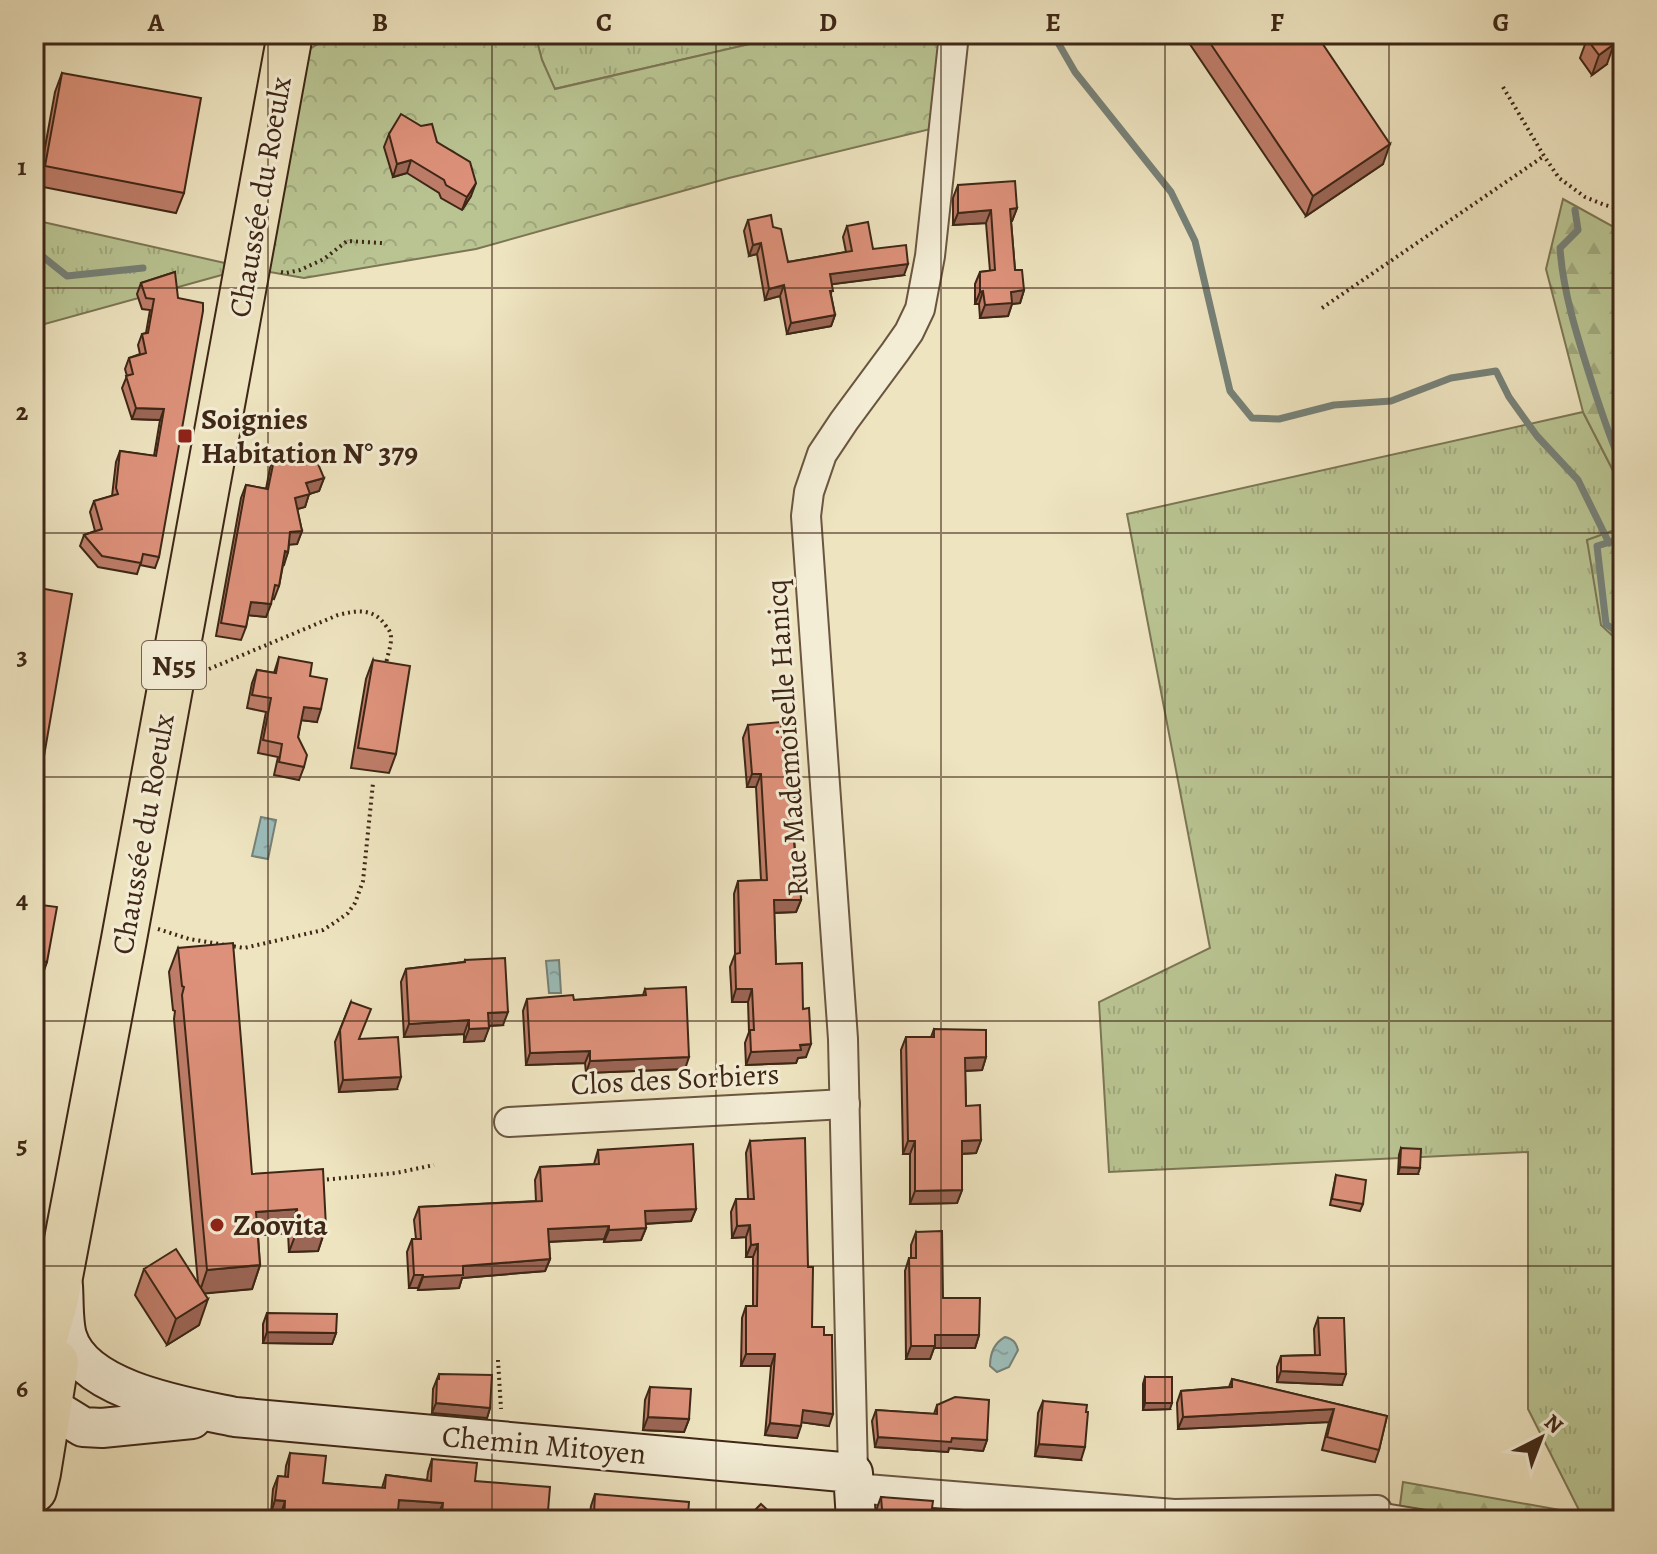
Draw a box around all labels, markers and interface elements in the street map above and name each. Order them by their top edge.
text: A [147,5,165,40]
text: B [372,5,388,40]
text: C [596,5,612,40]
text: D [819,5,837,40]
text: E [1045,5,1061,40]
text: F [1270,5,1284,40]
text: G [1492,5,1510,40]
street label: Chaussée du Roeulx [219,73,301,321]
text: 1 [17,149,27,184]
text: 2 [16,394,29,429]
place label: Soignies Habitation N° 379 [201,399,418,473]
marker: Soignies Habitation N° 379 [176,427,194,445]
street label: Rue Mademoiselle Hanicq [756,578,818,898]
text: 3 [16,638,28,673]
road number: N55 [142,641,206,689]
street label: Chaussée du Roeulx [102,710,184,958]
text: 4 [16,882,28,917]
street label: Clos des Sorbiers [570,1054,780,1104]
text: 5 [16,1127,28,1162]
place label: Zoovita [233,1205,328,1245]
marker: Zoovita [208,1216,226,1234]
text: 6 [16,1371,28,1406]
north arrow [1501,1398,1581,1478]
text: N [1538,1407,1570,1440]
street label: Chemin Mitoyen [440,1416,648,1474]

